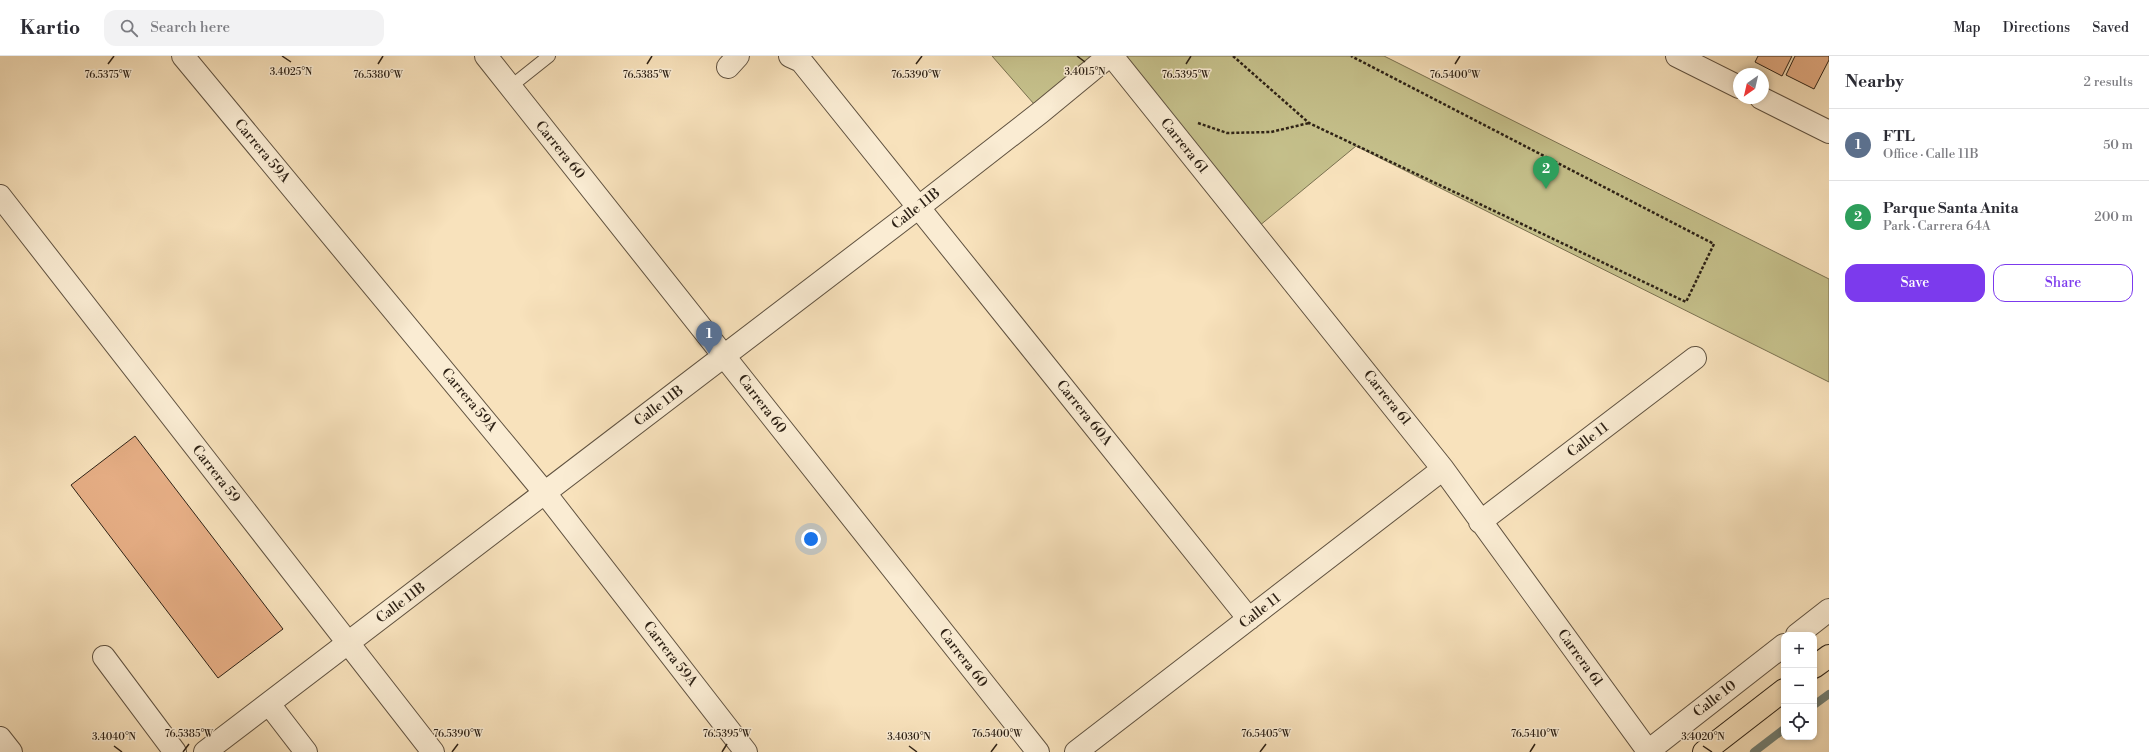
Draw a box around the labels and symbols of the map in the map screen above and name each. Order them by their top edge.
text: 3.4025°N [270,66,313,78]
text: 3.4015°N [1065,66,1106,78]
north arrow [1733,68,1769,104]
text: 76.5375°W [85,69,132,81]
text: 76.5380°W [353,69,404,81]
text: 76.5385°W [623,69,672,81]
text: 76.5390°W [891,69,942,81]
text: 76.5395°W [1162,69,1211,81]
text: 76.5400°W [1430,69,1481,81]
street label: Carrera 59A [230,115,294,187]
street label: Carrera 61 [1156,115,1212,177]
street label: Carrera 60 [531,117,589,183]
pin: 2 [1533,156,1559,189]
street label: Calle 11B [888,184,944,234]
pin: 1 [696,321,722,354]
street label: Carrera 59A [437,364,501,436]
street label: Carrera 61 [1359,367,1415,429]
street label: Carrera 60 [733,371,791,437]
street label: Carrera 60A [1052,376,1116,450]
street label: Calle 11B [631,382,687,430]
street label: Calle 11 [1564,419,1612,461]
street label: Carrera 59 [188,442,244,506]
your location [801,529,821,549]
street label: Calle 11B [373,579,429,627]
street label: Calle 11 [1236,589,1284,633]
street label: Carrera 59A [639,618,701,690]
street label: Carrera 60 [934,625,992,691]
street label: Carrera 61 [1553,626,1607,690]
street label: Calle 10 [1690,677,1740,721]
text: 76.5385°W [165,728,214,740]
text: 76.5390°W [433,728,484,740]
text: 76.5395°W [703,728,752,740]
text: 76.5400°W [972,728,1023,740]
text: 76.5405°W [1241,728,1292,740]
text: 76.5410°W [1511,728,1560,740]
text: 3.4040°N [92,731,137,743]
text: 3.4030°N [887,731,931,743]
text: 3.4020°N [1681,731,1725,743]

